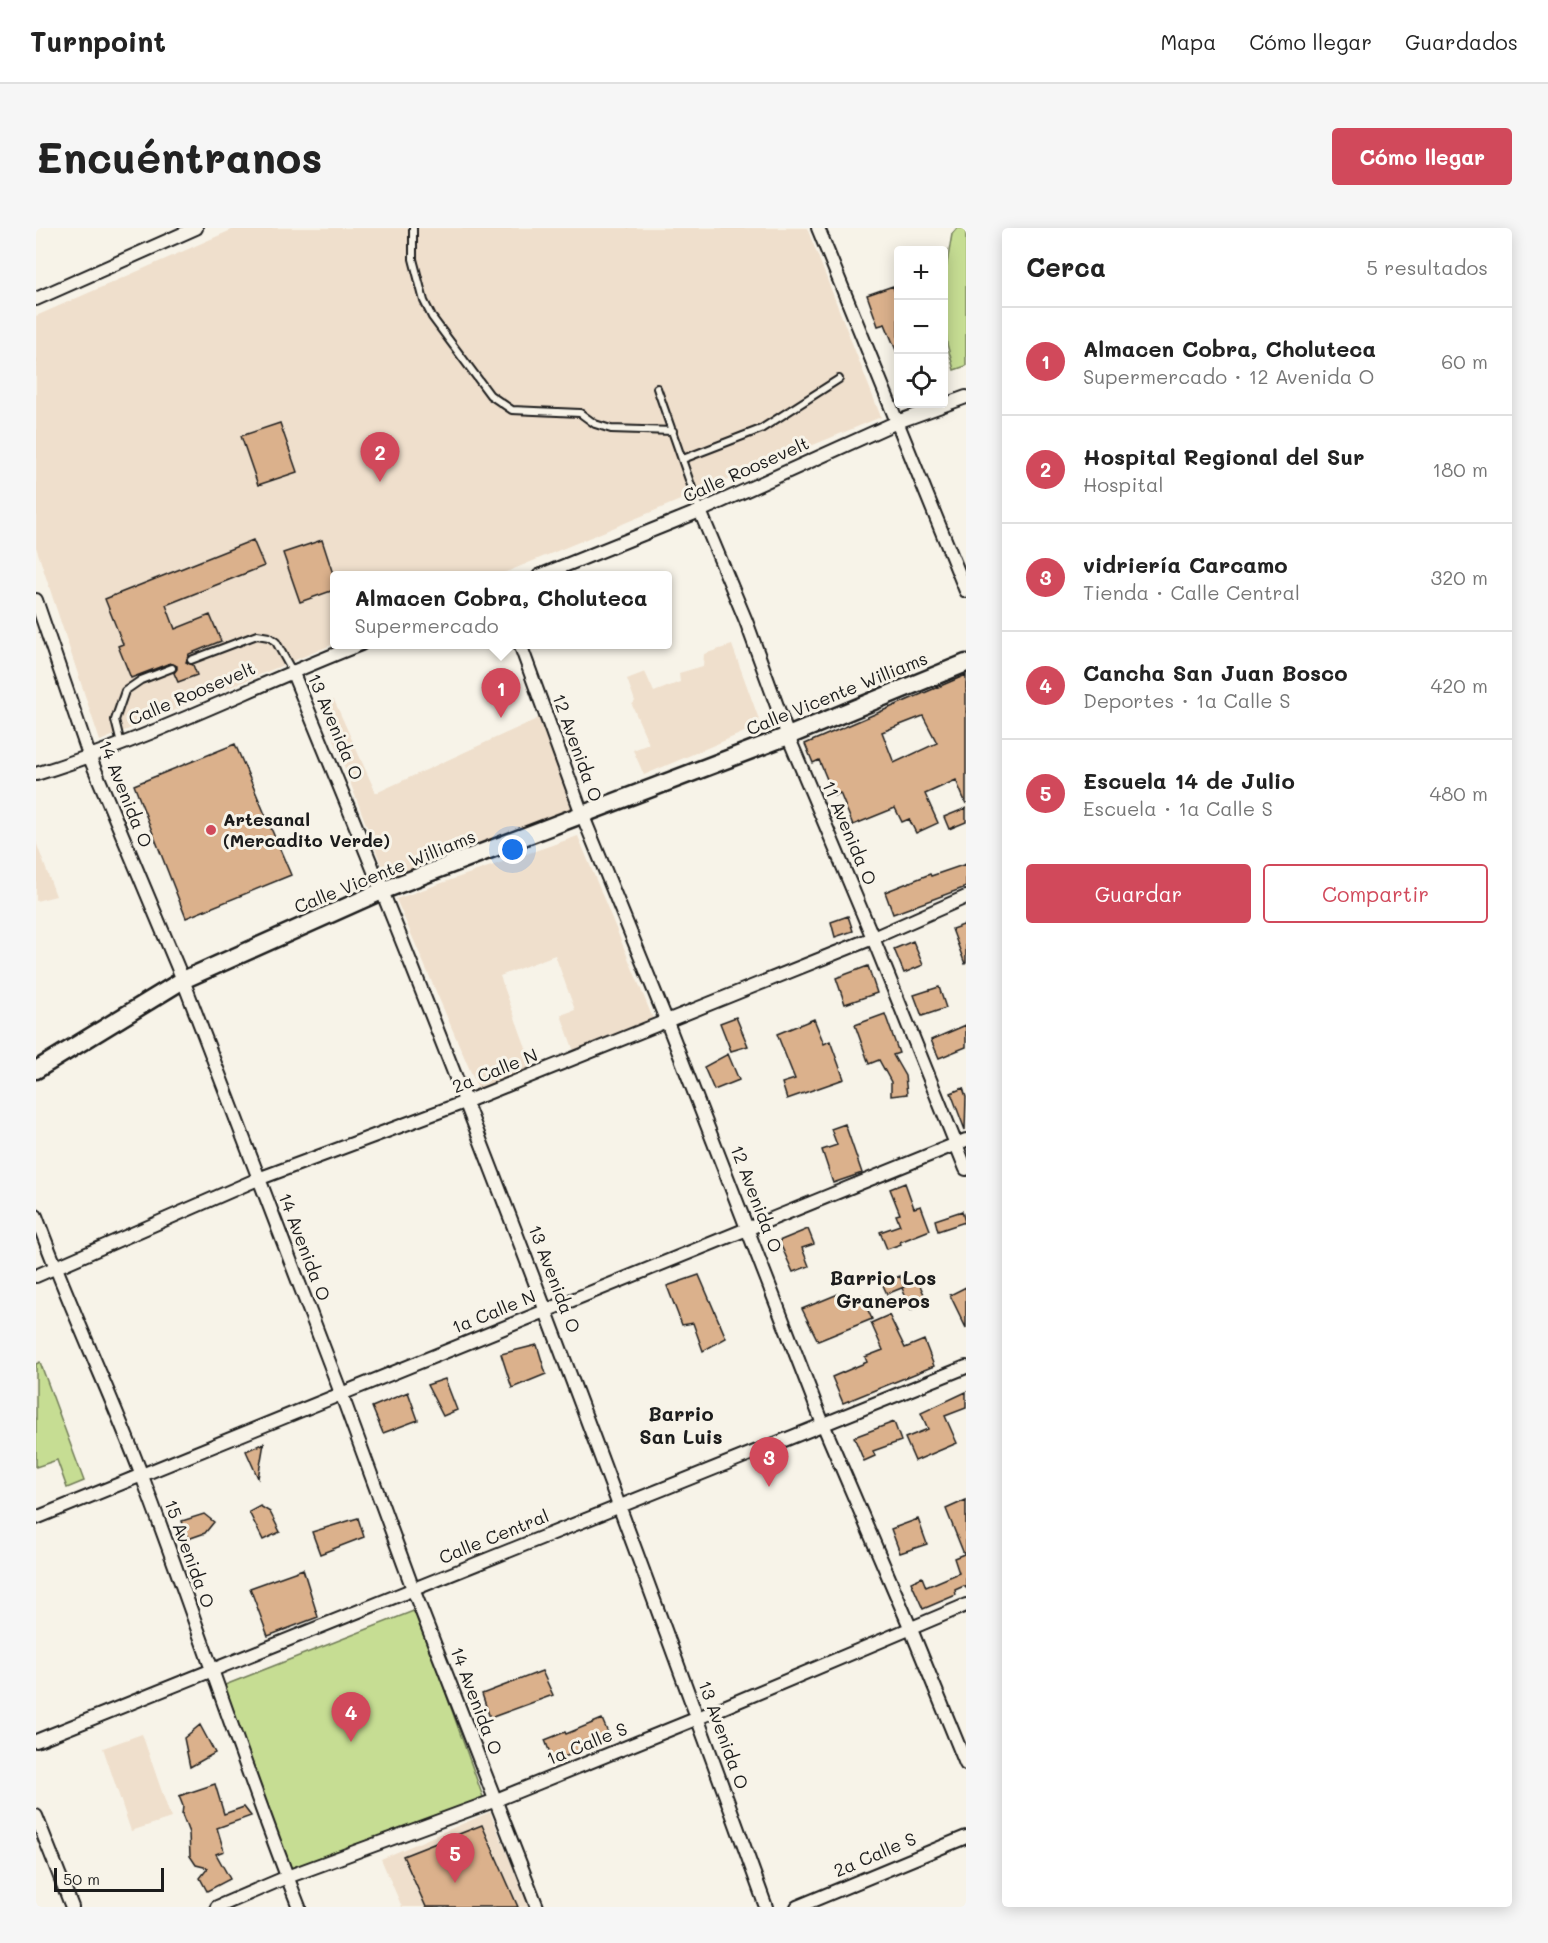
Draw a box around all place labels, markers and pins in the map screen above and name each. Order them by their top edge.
pin: 2 [360,432,400,482]
pin: 1 [482,668,520,718]
place label: Artesanal (Mercadito Verde) [223,807,390,852]
marker: Artesanal (Mercadito Verde) [204,823,218,837]
pin: 3 [750,1438,788,1487]
pin: 4 [332,1692,370,1742]
pin: 5 [436,1834,474,1883]

